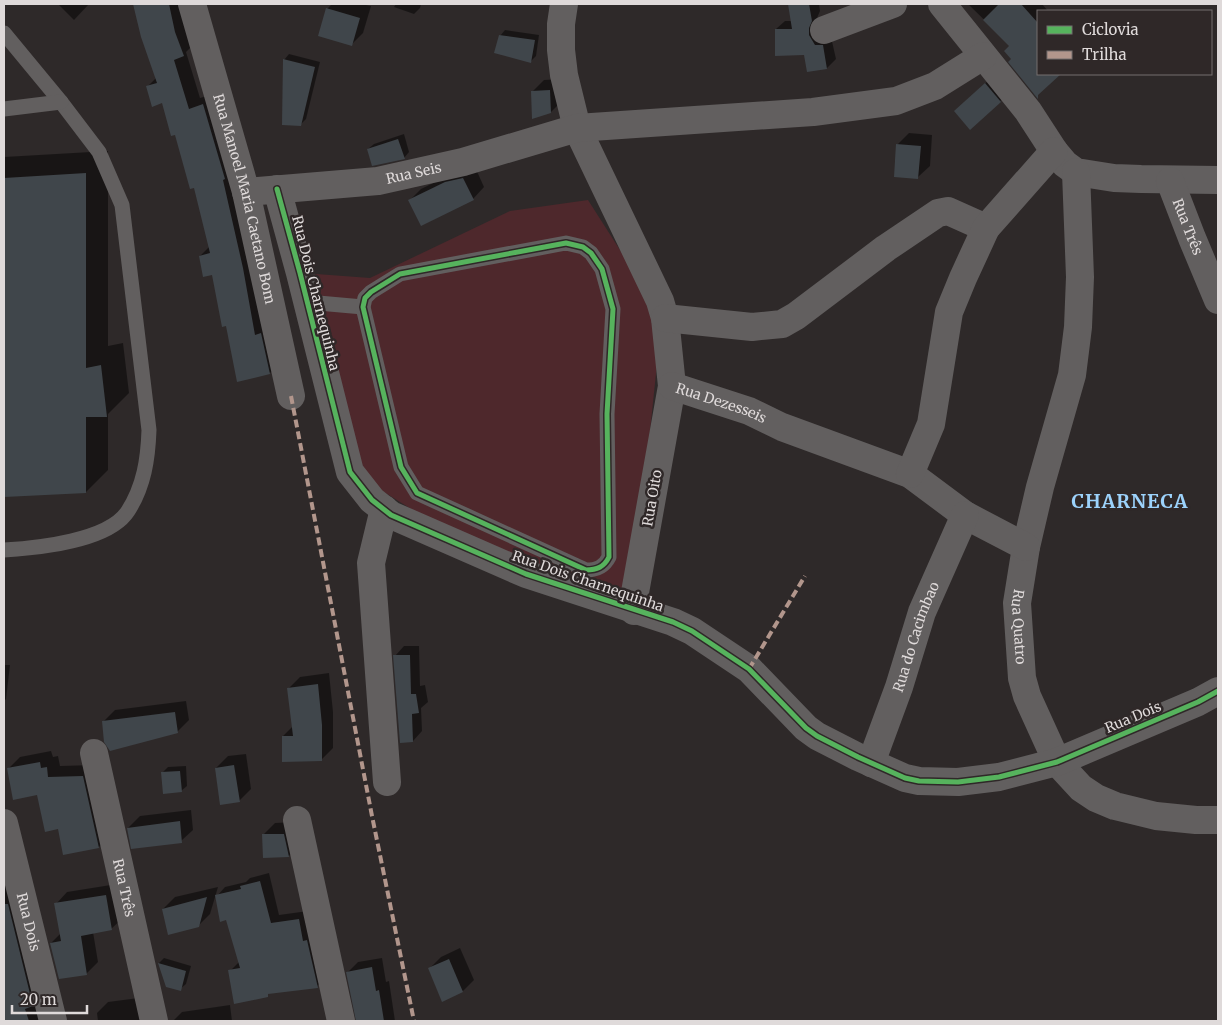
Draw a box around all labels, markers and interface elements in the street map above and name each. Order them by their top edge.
legend [1037,10,1212,75]
text: Ciclovia [1082,20,1139,39]
text: Trilha [1082,45,1127,64]
street label: Rua Manoel Maria Caetano Bom [209,92,279,306]
street label: Rua Seis [384,158,443,188]
street label: Rua Três [1169,196,1207,258]
street label: Rua Dois Charnequinha [288,214,344,373]
street label: Rua Dezesseis [674,379,770,427]
street label: Rua Oito [638,468,666,528]
district label: CHARNECA [1072,489,1188,513]
street label: Rua Dois Charnequinha [510,547,667,616]
street label: Rua do Cacimbao [889,579,943,695]
street label: Rua Quatro [1007,588,1030,665]
street label: Rua Dois [1102,697,1164,737]
street label: Rua Três [109,857,139,919]
street label: Rua Dois [13,891,44,953]
scale bar [12,982,88,1014]
text: 20 m [20,990,57,1009]

